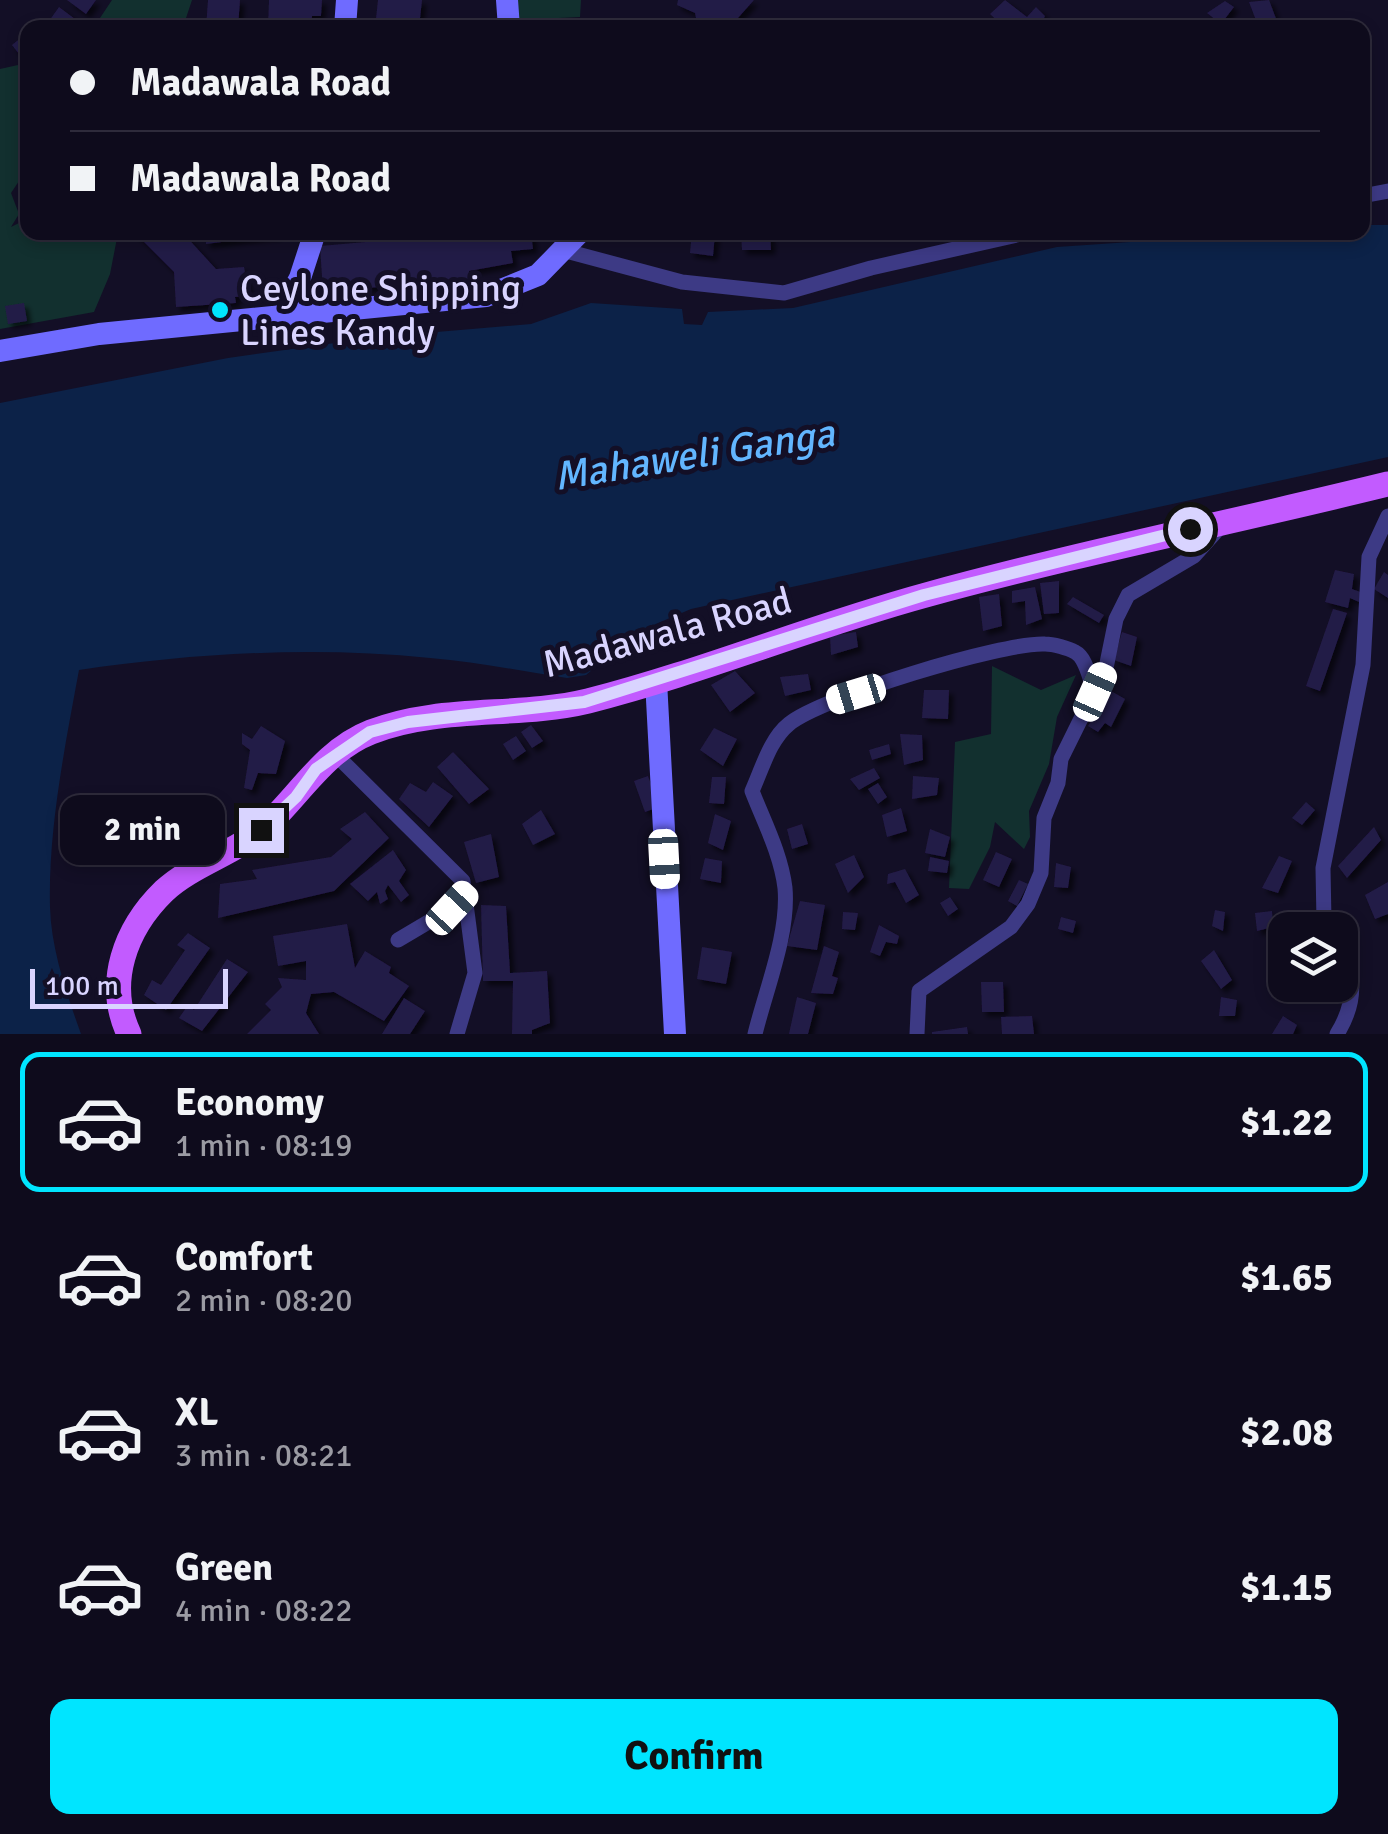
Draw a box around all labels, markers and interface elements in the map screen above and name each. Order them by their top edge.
text: Madawala Road [130,59,391,106]
text: Madawala Road [130,155,391,202]
place label: Ceylone Shipping Lines Kandy [240,265,521,356]
marker: Ceylone Shipping Lines Kandy [209,299,231,321]
water label: Mahaweli Ganga [550,408,840,502]
route start [1168,507,1213,552]
street label: Madawala Road [538,577,797,688]
car [1069,658,1121,726]
car [823,671,889,717]
callout: 2 min [61,795,226,865]
route end [239,808,284,853]
text: 2 min [104,810,181,849]
car [647,828,681,890]
car [421,876,483,940]
map controls [1268,912,1358,1002]
button: layers [1268,912,1358,1002]
scale bar [30,964,228,1008]
text: 100 m [45,969,119,1003]
icon: car [55,1077,145,1167]
text: Economy [175,1079,324,1126]
text: $1.22 [1240,1099,1333,1146]
text: 1 min · 08:19 [175,1126,353,1165]
icon: car [55,1232,145,1322]
text: Comfort [175,1234,313,1281]
text: $1.65 [1240,1254,1333,1301]
text: 2 min · 08:20 [175,1281,353,1320]
icon: car [55,1387,145,1477]
text: XL [175,1389,218,1436]
text: $2.08 [1240,1409,1333,1456]
text: 3 min · 08:21 [175,1436,353,1475]
icon: car [55,1542,145,1632]
text: Green [175,1544,273,1591]
text: $1.15 [1240,1564,1333,1611]
text: 4 min · 08:22 [175,1591,353,1630]
button: Confirm [50,1699,1338,1814]

